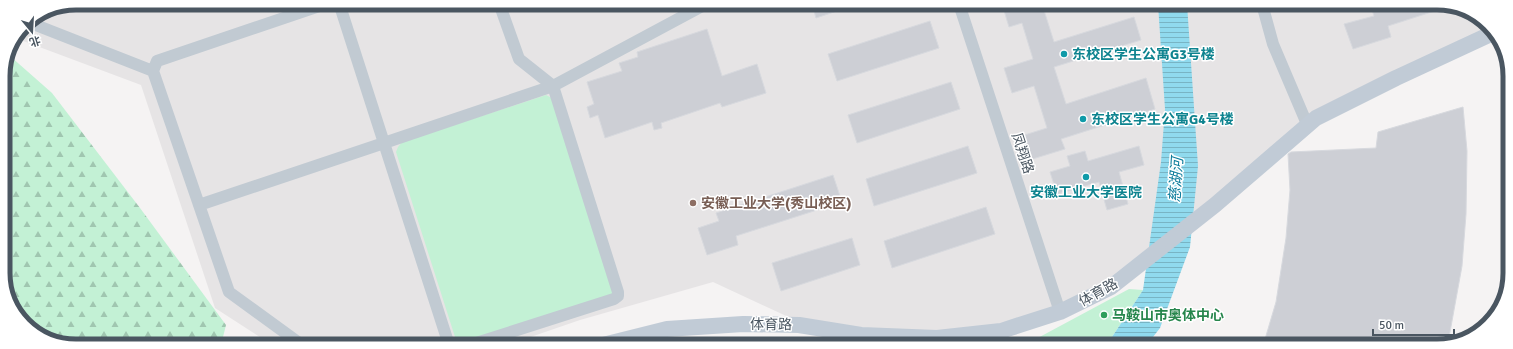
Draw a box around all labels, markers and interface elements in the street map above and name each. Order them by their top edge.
north arrow [12,12,52,52]
text: 北 [28,33,42,49]
place label: 东校区学生公寓G3号楼 [1072,46,1215,63]
marker: 东校区学生公寓G3号楼 [1059,49,1069,59]
place label: 东校区学生公寓G4号楼 [1091,111,1234,128]
marker: 东校区学生公寓G4号楼 [1078,114,1088,124]
street label: 凤翔路 [1008,131,1037,176]
water label: 慈湖河 [1165,154,1187,203]
marker: 安徽工业大学医院 [1081,172,1091,182]
place label: 安徽工业大学医院 [1030,184,1142,201]
place label: 安徽工业大学(秀山校区) [701,195,852,212]
marker: 安徽工业大学(秀山校区) [688,198,698,208]
street label: 体育路 [1076,275,1121,310]
place label: 马鞍山市奥体中心 [1112,307,1224,324]
marker: 马鞍山市奥体中心 [1099,310,1109,320]
scale bar [1373,311,1454,337]
street label: 体育路 [750,316,792,333]
text: 50 m [1379,318,1404,333]

